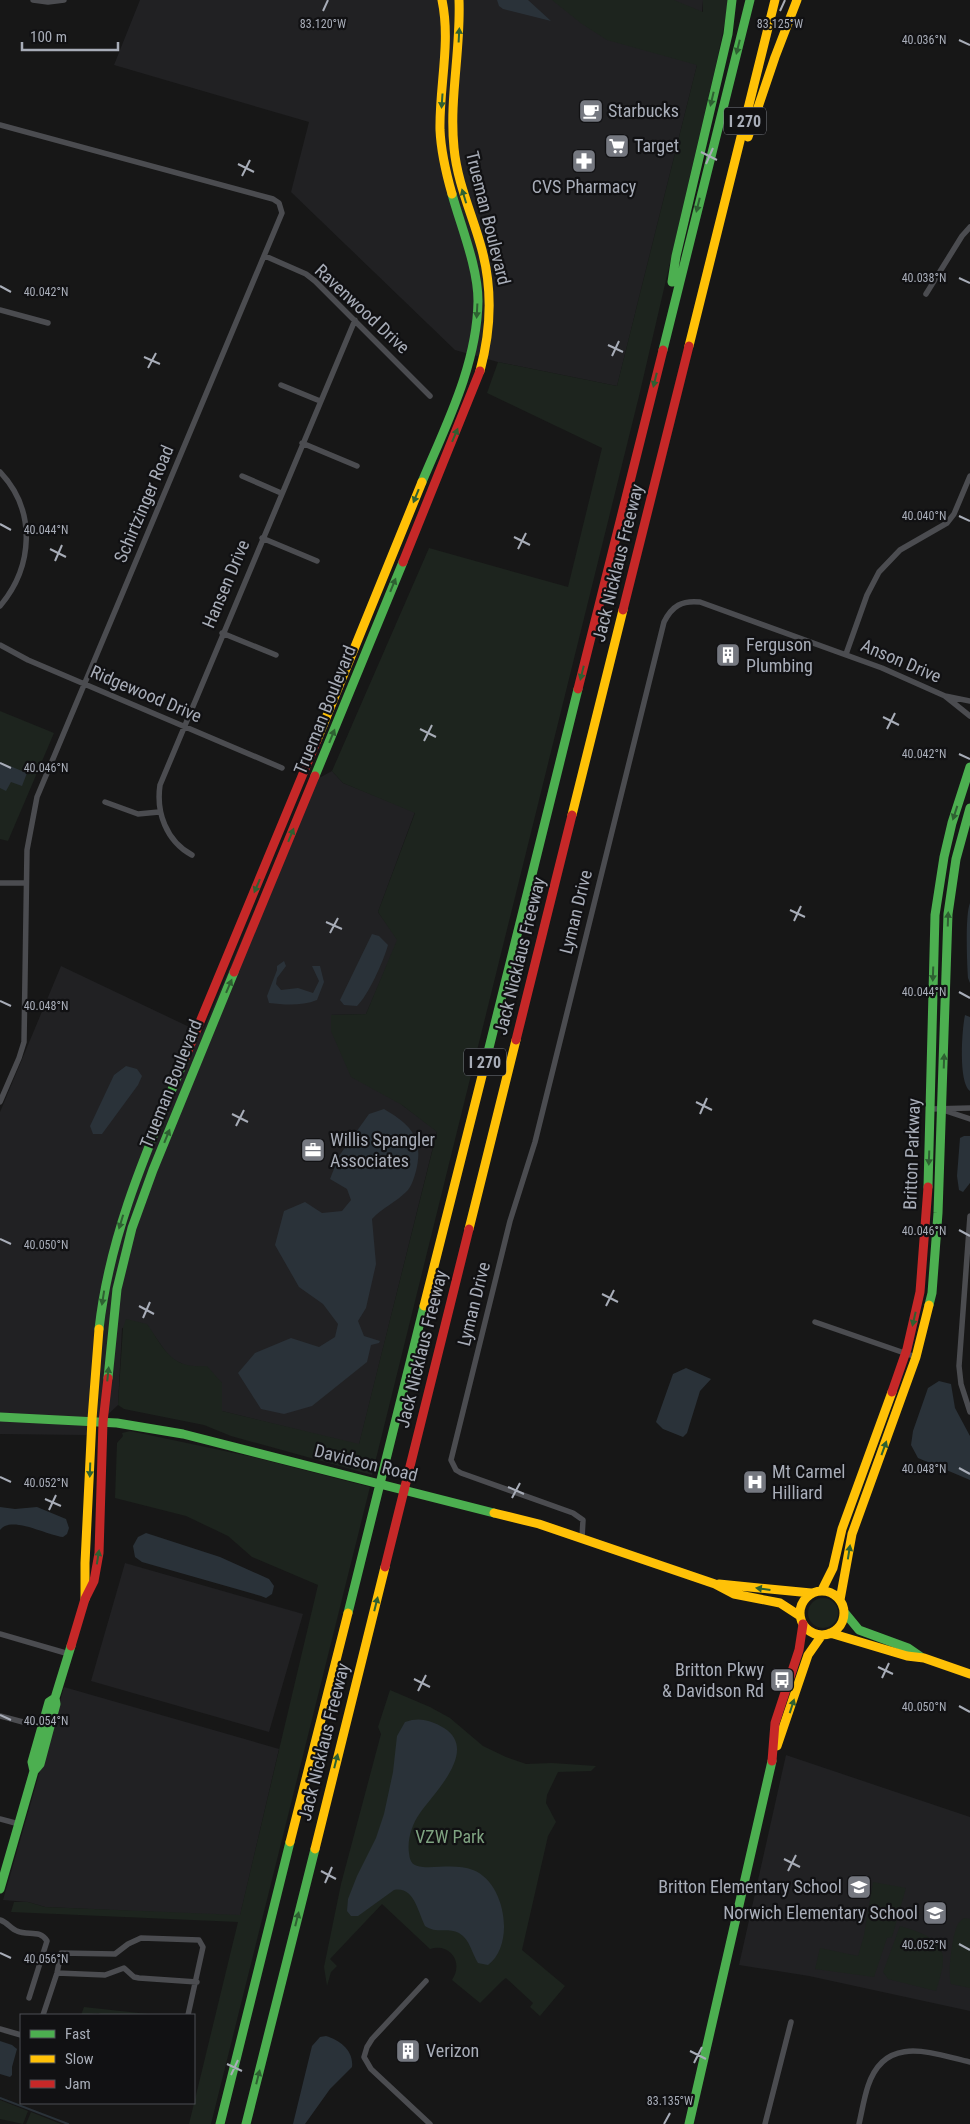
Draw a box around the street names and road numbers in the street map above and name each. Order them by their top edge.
road number: I 270 [724,108,766,134]
street label: Trueman Boulevard [462,149,515,287]
street label: Ravenwood Drive [311,260,414,358]
street label: Schirtzinger Road [109,442,178,566]
street label: Jack Nicklaus Freeway [588,481,647,644]
street label: Hansen Drive [198,536,254,631]
street label: Anson Drive [858,634,944,687]
street label: Trueman Boulevard [289,642,360,777]
street label: Ridgewood Drive [87,661,205,726]
street label: Lyman Drive [555,868,596,956]
street label: Jack Nicklaus Freeway [490,874,549,1037]
street label: Trueman Boulevard [135,1016,206,1151]
road number: I 270 [464,1048,506,1076]
street label: Britton Parkway [899,1097,924,1210]
street label: Lyman Drive [453,1260,494,1348]
street label: Jack Nicklaus Freeway [392,1267,451,1430]
street label: Davidson Road [312,1440,420,1485]
street label: Jack Nicklaus Freeway [294,1660,353,1823]

